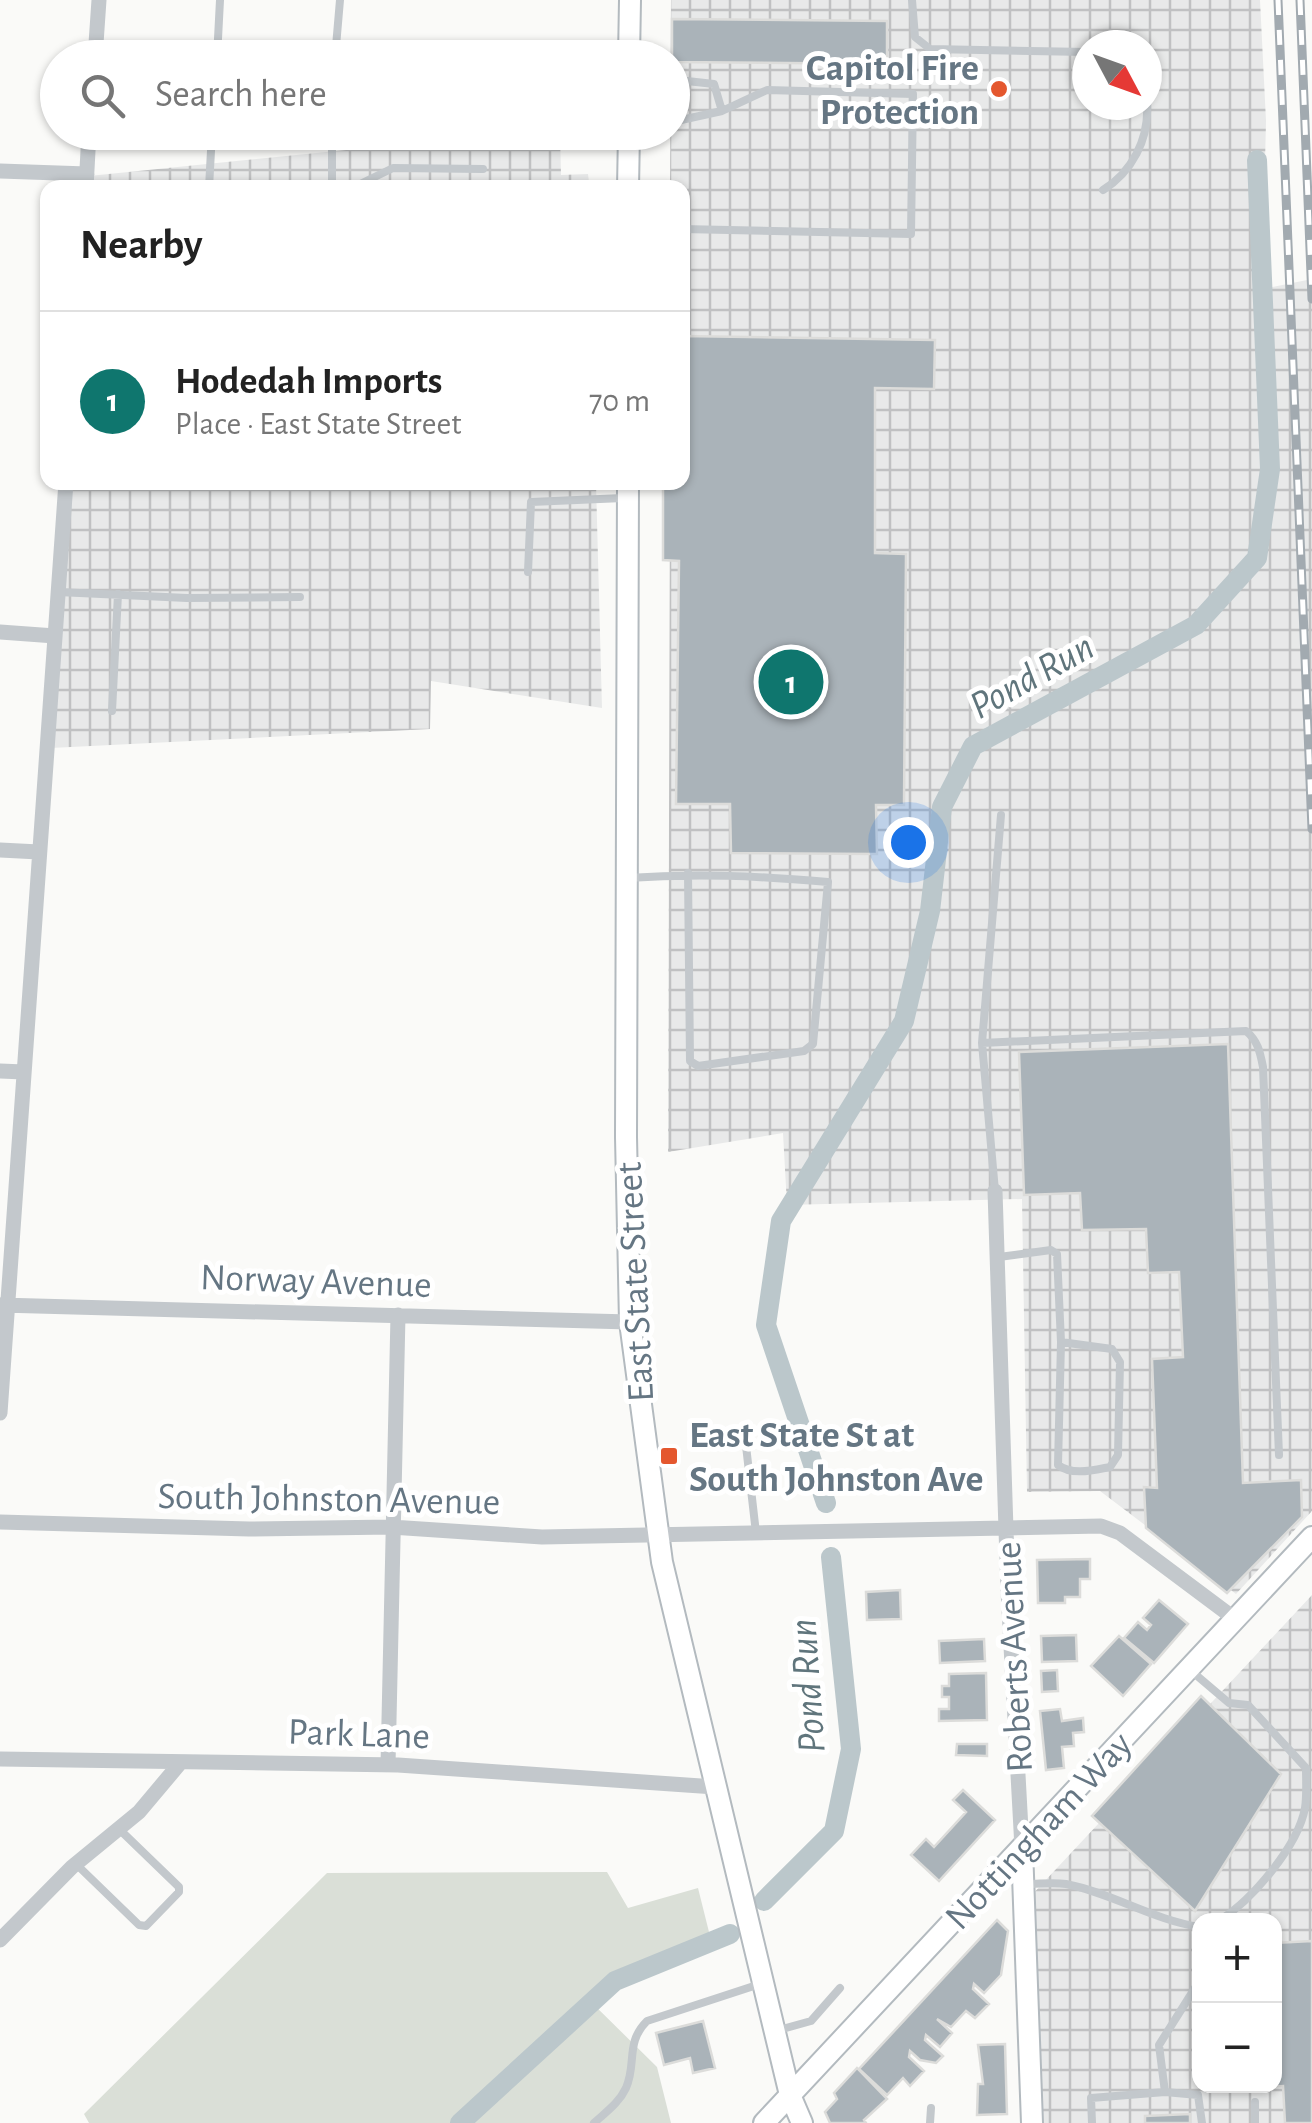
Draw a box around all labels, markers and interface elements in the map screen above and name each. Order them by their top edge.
north arrow [1072,30,1162,120]
search box [40,40,690,150]
place label: Capitol Fire Protection [806,50,979,132]
icon: search [75,68,130,123]
text: Search here [155,76,327,114]
marker: Capitol Fire Protection [988,78,1010,100]
text: Nearby [80,224,203,266]
text: Hodedah Imports [175,363,442,401]
text: 1 [107,385,118,417]
text: 70 m [589,385,650,417]
text: Place · East State Street [175,408,461,440]
water label: Pond Run [963,627,1101,727]
pin: 1 [758,644,824,720]
your location [883,817,934,868]
street label: East State Street [611,1161,661,1403]
street label: Norway Avenue [200,1259,432,1305]
place label: East State St at South Johnston Ave [689,1417,983,1499]
marker: East State St at South Johnston Ave [658,1445,680,1467]
street label: South Johnston Avenue [157,1478,501,1522]
street label: Roberts Avenue [990,1541,1040,1773]
water label: Pond Run [783,1617,833,1755]
street label: Park Lane [287,1714,431,1756]
street label: Nottingham Way [939,1725,1140,1937]
map controls [1192,1913,1282,2093]
button: + [1192,1913,1282,2003]
button: − [1192,2003,1282,2093]

